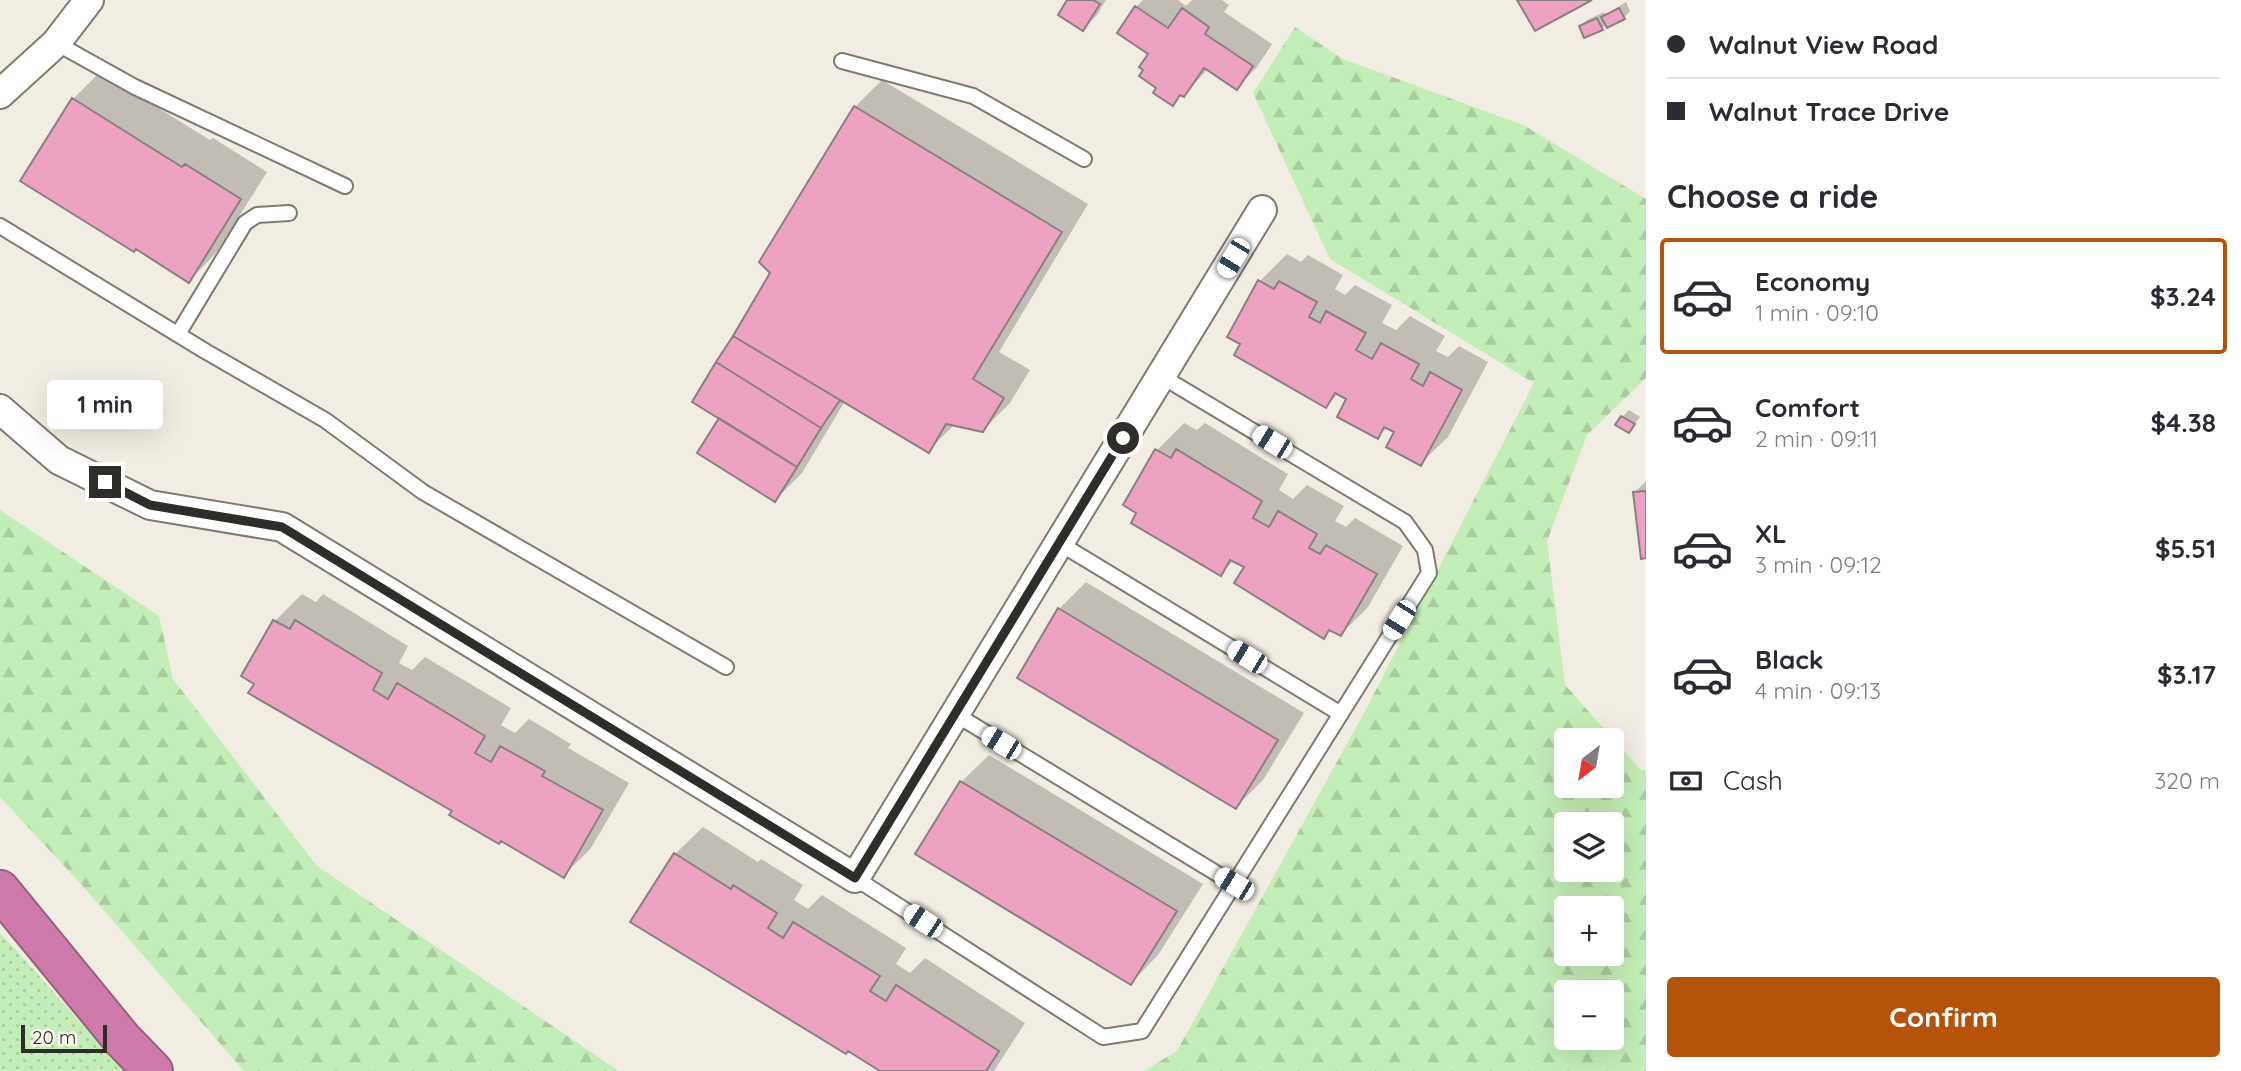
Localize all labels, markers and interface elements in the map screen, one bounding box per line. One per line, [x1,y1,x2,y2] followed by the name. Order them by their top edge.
[1709,28,1938,61] text: Walnut View Road
[1709,95,1949,128] text: Walnut Trace Drive
[1667,176,1879,216] text: Choose a ride
[1214,235,1253,281] car
[1671,265,1734,328] icon: car
[1755,265,1870,298] text: Economy
[2150,280,2216,313] text: $3.24
[1755,298,1879,327] text: 1 min · 09:10
[47,380,163,430] callout: 1 min
[77,390,133,419] text: 1 min
[1671,391,1734,454] icon: car
[1755,391,1860,424] text: Comfort
[2151,406,2216,439] text: $4.38
[1107,422,1139,454] route start
[1249,422,1296,462] car
[1755,424,1878,453] text: 2 min · 09:11
[89,466,121,498] route end
[1671,517,1734,580] icon: car
[1755,517,1787,550] text: XL
[2155,532,2216,565] text: $5.51
[1755,550,1882,579] text: 3 min · 09:12
[1379,597,1420,643] car
[1224,637,1271,677] car
[1671,643,1734,706] icon: car
[1755,643,1824,676] text: Black
[2157,658,2216,691] text: $3.17
[1755,676,1881,705] text: 4 min · 09:13
[978,723,1025,763] car
[1554,728,1624,798] north arrow
[1554,728,1624,1050] map controls
[1667,762,1705,800] icon: cash
[1723,764,1783,797] text: Cash
[2154,766,2220,795] text: 320 m
[1554,812,1624,882] button: layers
[1211,864,1258,904] car
[1554,896,1624,966] button: +
[900,901,947,941] car
[1667,977,2220,1057] button: Confirm
[1554,980,1624,1050] button: −
[21,1022,107,1054] scale bar
[32,1025,76,1049] text: 20 m

